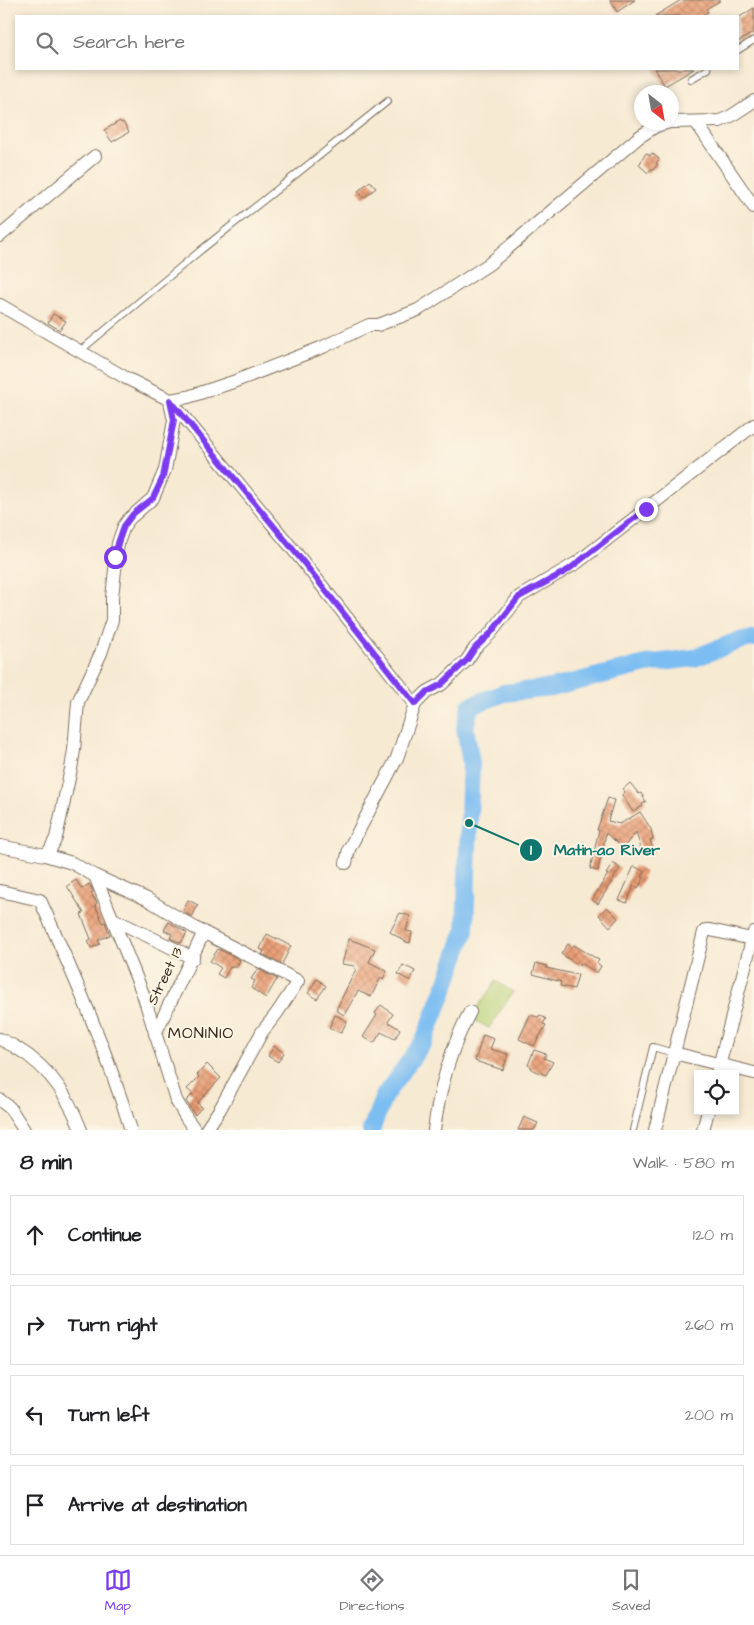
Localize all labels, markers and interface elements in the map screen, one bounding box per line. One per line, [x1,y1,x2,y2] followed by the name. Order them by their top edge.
[15,15,739,70] search box
[33,29,61,57] icon: search
[73,29,185,56] text: Search here
[634,85,679,130] north arrow
[635,498,658,521] route end
[104,546,127,569] route start
[519,834,670,865] callout: Matin-ao River
[554,839,660,861] text: Matin-ao River
[530,840,532,861] text: 1
[142,943,188,1008] street label: Street 13
[168,1022,234,1044] district label: MONINIO
[694,1070,739,1115] map controls
[694,1070,739,1115] button: locate
[20,1148,72,1177] text: 8 min
[633,1152,734,1174] text: Walk · 580 m
[21,1221,49,1249] icon: ahead
[68,1222,142,1249] text: Continue
[693,1224,733,1246] text: 120 m
[21,1311,49,1339] icon: right
[68,1312,157,1339] text: Turn right
[685,1314,733,1336] text: 260 m
[21,1401,49,1429] icon: left
[68,1402,149,1429] text: Turn left
[685,1404,733,1426] text: 200 m
[21,1491,49,1519] icon: arrive
[68,1492,247,1519] text: Arrive at destination
[104,1566,132,1616] tab: Map
[339,1566,404,1616] tab: Directions
[612,1566,650,1616] tab: Saved

